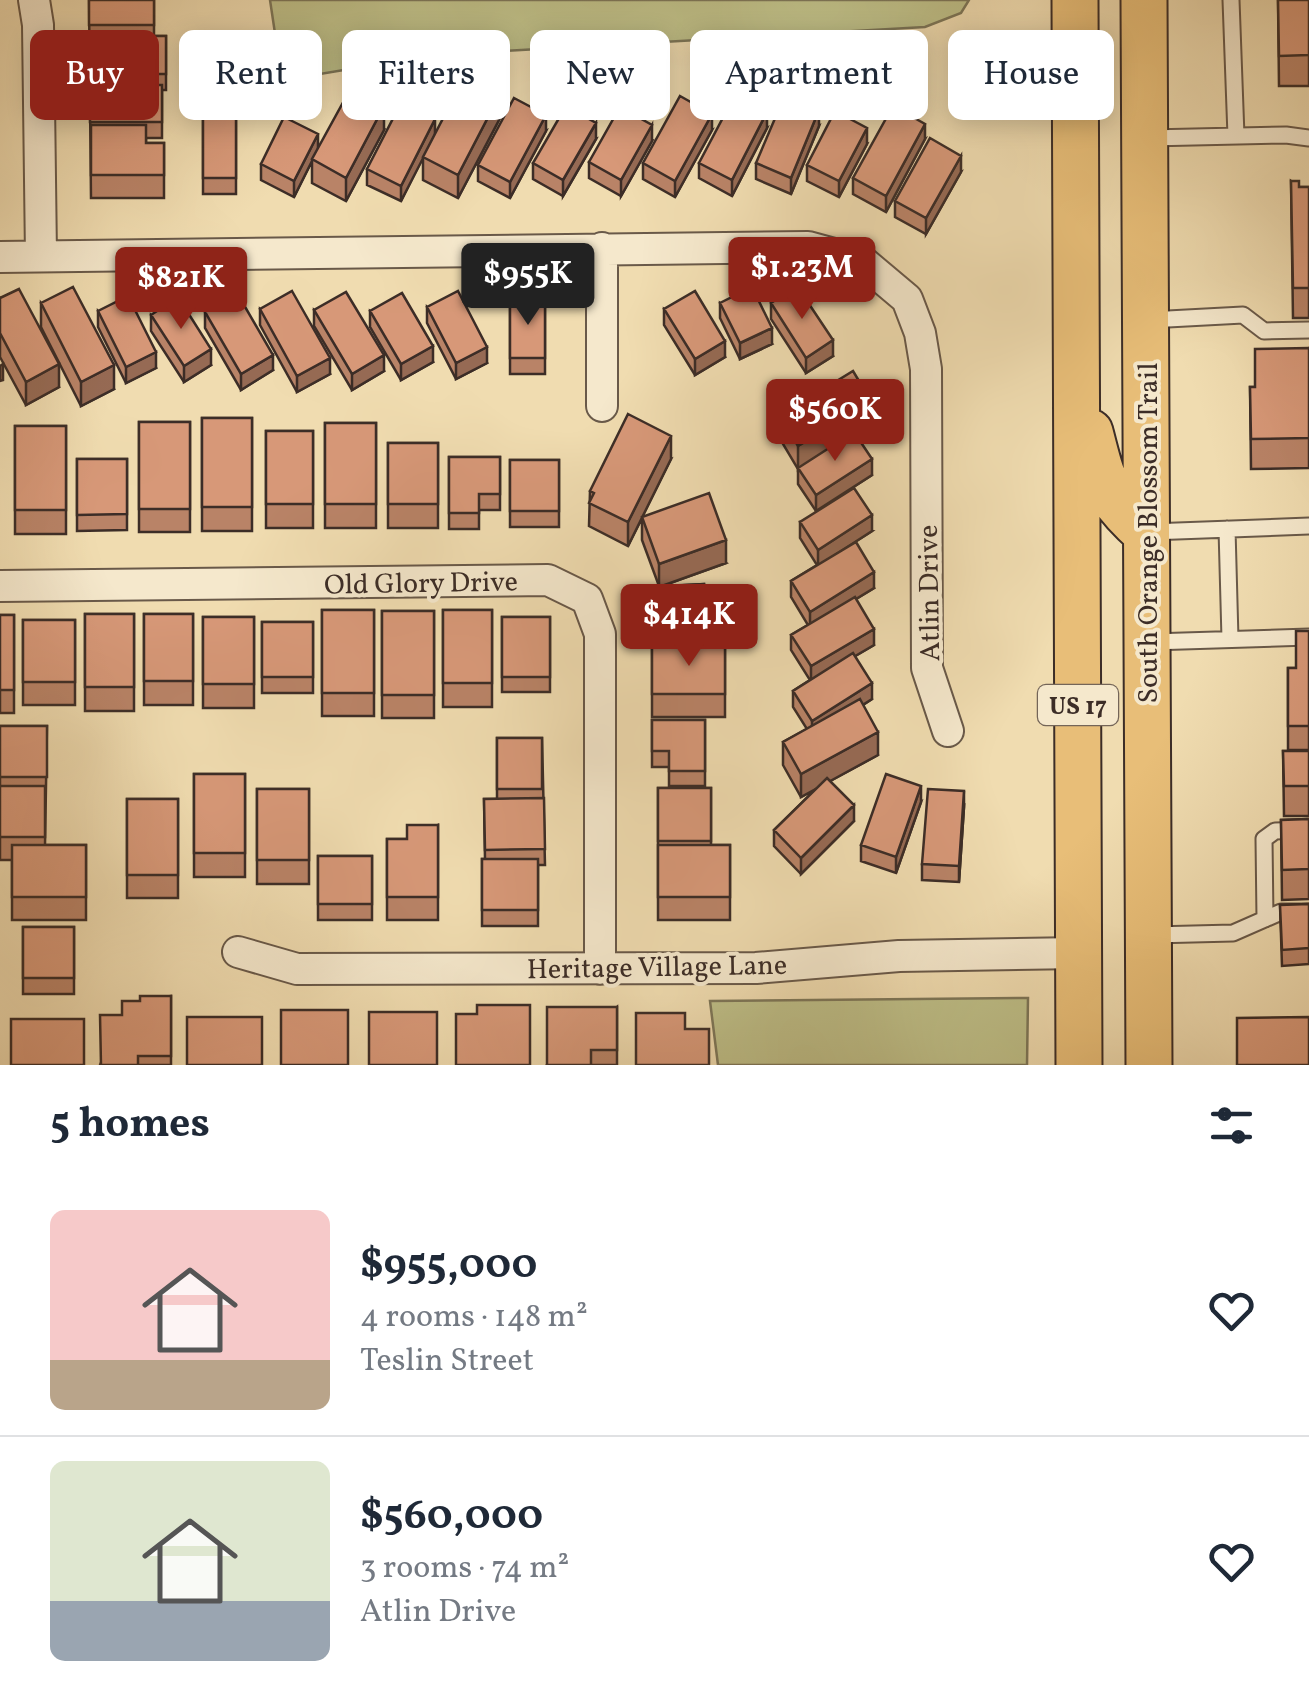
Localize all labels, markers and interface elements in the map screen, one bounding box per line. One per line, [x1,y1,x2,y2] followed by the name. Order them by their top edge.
[30,30,159,120] chip: Buy
[179,30,322,120] chip: Rent
[342,30,510,120] chip: Filters
[530,30,670,120] chip: New
[690,30,928,120] chip: Apartment
[948,30,1114,120] chip: House
[721,237,883,322] pin: $1.23M
[458,243,598,328] pin: $955K
[111,247,251,332] pin: $821K
[750,247,854,291] text: $1.23M
[483,253,573,297] text: $955K
[137,257,225,301] text: $821K
[1130,362,1169,704] street label: South Orange Blossom Trail
[765,379,905,464] pin: $560K
[788,389,882,433] text: $560K
[910,524,951,662] street label: Atlin Drive
[324,563,518,606] street label: Old Glory Drive
[619,584,759,669] pin: $414K
[643,594,735,638] text: $414K
[1038,685,1118,725] road number: US 17
[527,947,788,990] street label: Heritage Village Lane
[50,1096,210,1155] text: 5 homes
[1204,1098,1259,1153] icon: filters
[360,1237,537,1296] text: $955,000
[130,1250,250,1370] icon: home
[1204,1283,1259,1338] icon: heart
[360,1296,588,1340] text: 4 rooms · 148 m²
[360,1340,534,1384] text: Teslin Street
[360,1488,543,1547] text: $560,000
[130,1501,250,1621] icon: home
[1204,1534,1259,1589] icon: heart
[360,1547,569,1591] text: 3 rooms · 74 m²
[360,1591,516,1635] text: Atlin Drive

